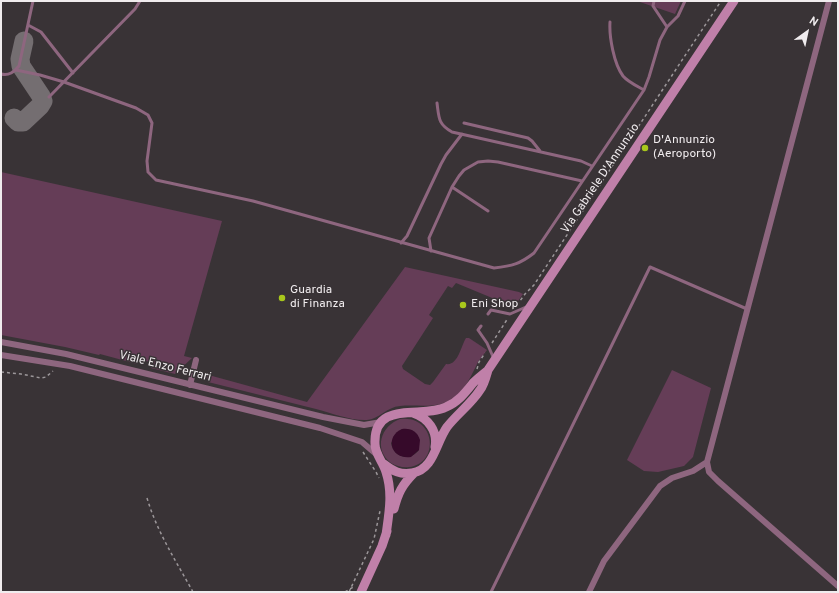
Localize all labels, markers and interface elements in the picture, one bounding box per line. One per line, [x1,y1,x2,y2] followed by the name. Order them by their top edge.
[787,12,827,52] north arrow
[806,14,821,30] text: N
[559,121,643,237] street label: Via Gabriele D'Annunzio
[653,134,716,162] place label: D'Annunzio (Aeroporto)
[640,143,650,153] marker: D'Annunzio (Aeroporto)
[290,284,345,312] place label: Guardia di Finanza
[277,293,287,303] marker: Guardia di Finanza
[471,298,518,312] place label: Eni Shop
[458,300,468,310] marker: Eni Shop
[117,349,213,385] street label: Viale Enzo Ferrari

